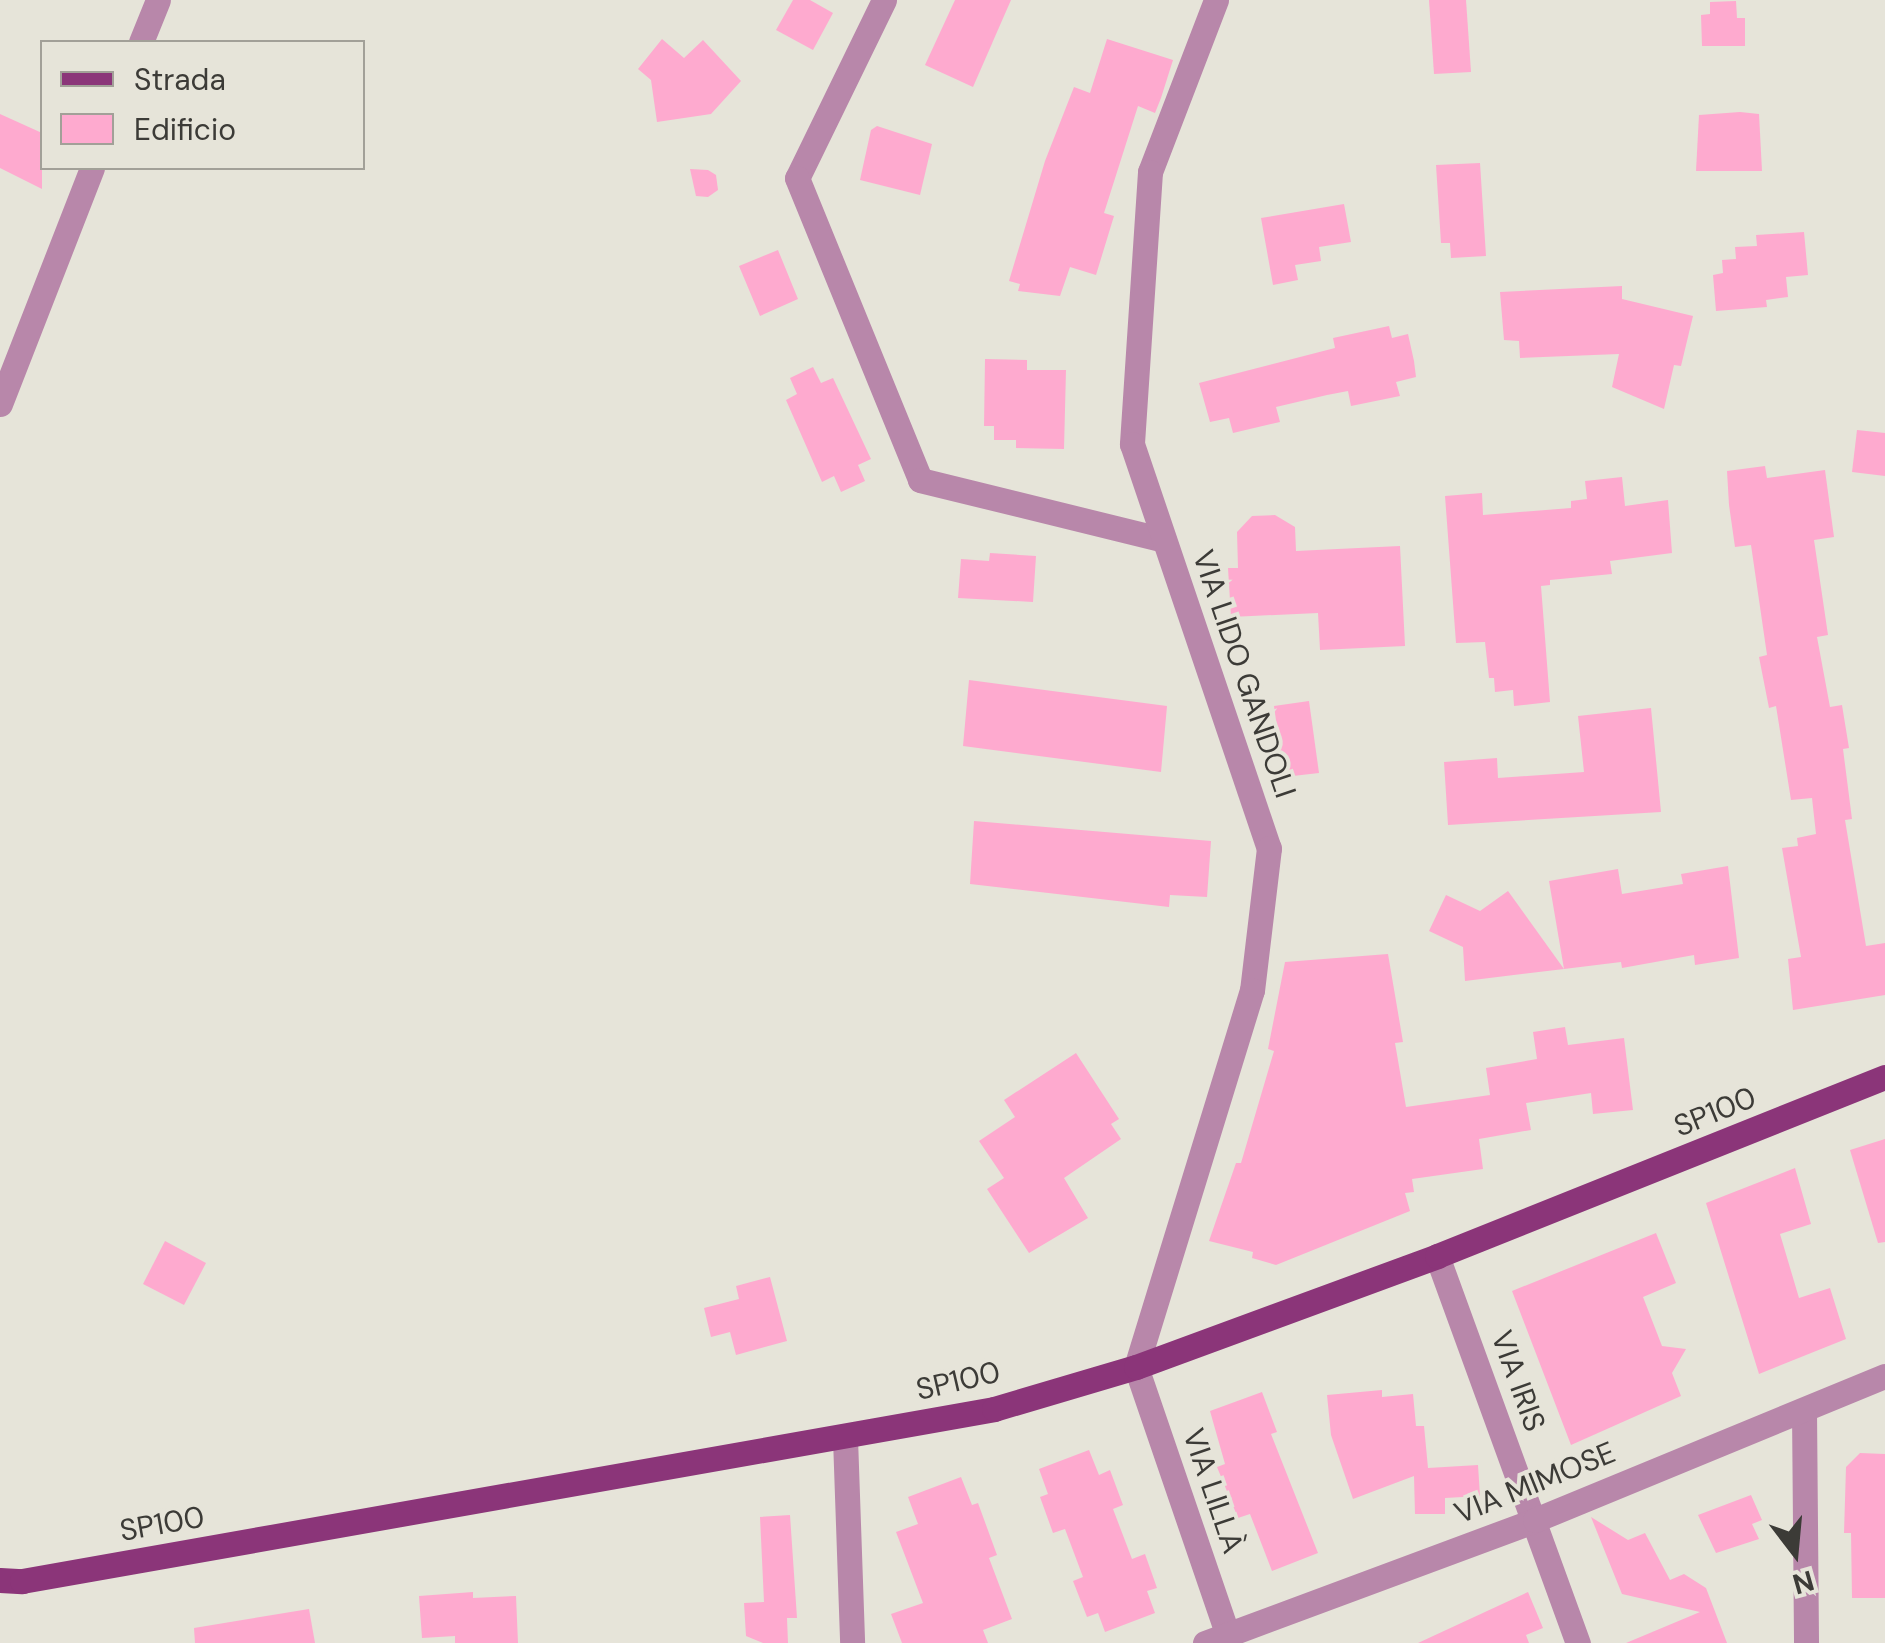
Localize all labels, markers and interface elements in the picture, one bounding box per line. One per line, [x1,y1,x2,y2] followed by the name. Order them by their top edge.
[40,40,365,170] legend
[134,60,226,99] text: Strada
[134,110,236,149] text: Edificio
[1185,545,1303,803] street label: VIA LIDO GANDOLI
[1669,1079,1761,1145] street label: SP100
[1483,1326,1553,1436] street label: VIA IRIS
[912,1354,1004,1408] street label: SP100
[1175,1424,1251,1558] street label: VIA LILLÀ
[1449,1434,1621,1532] street label: VIA MIMOSE
[117,1499,207,1549] street label: SP100
[1745,1503,1845,1603] north arrow
[1788,1562,1818,1603] text: N

